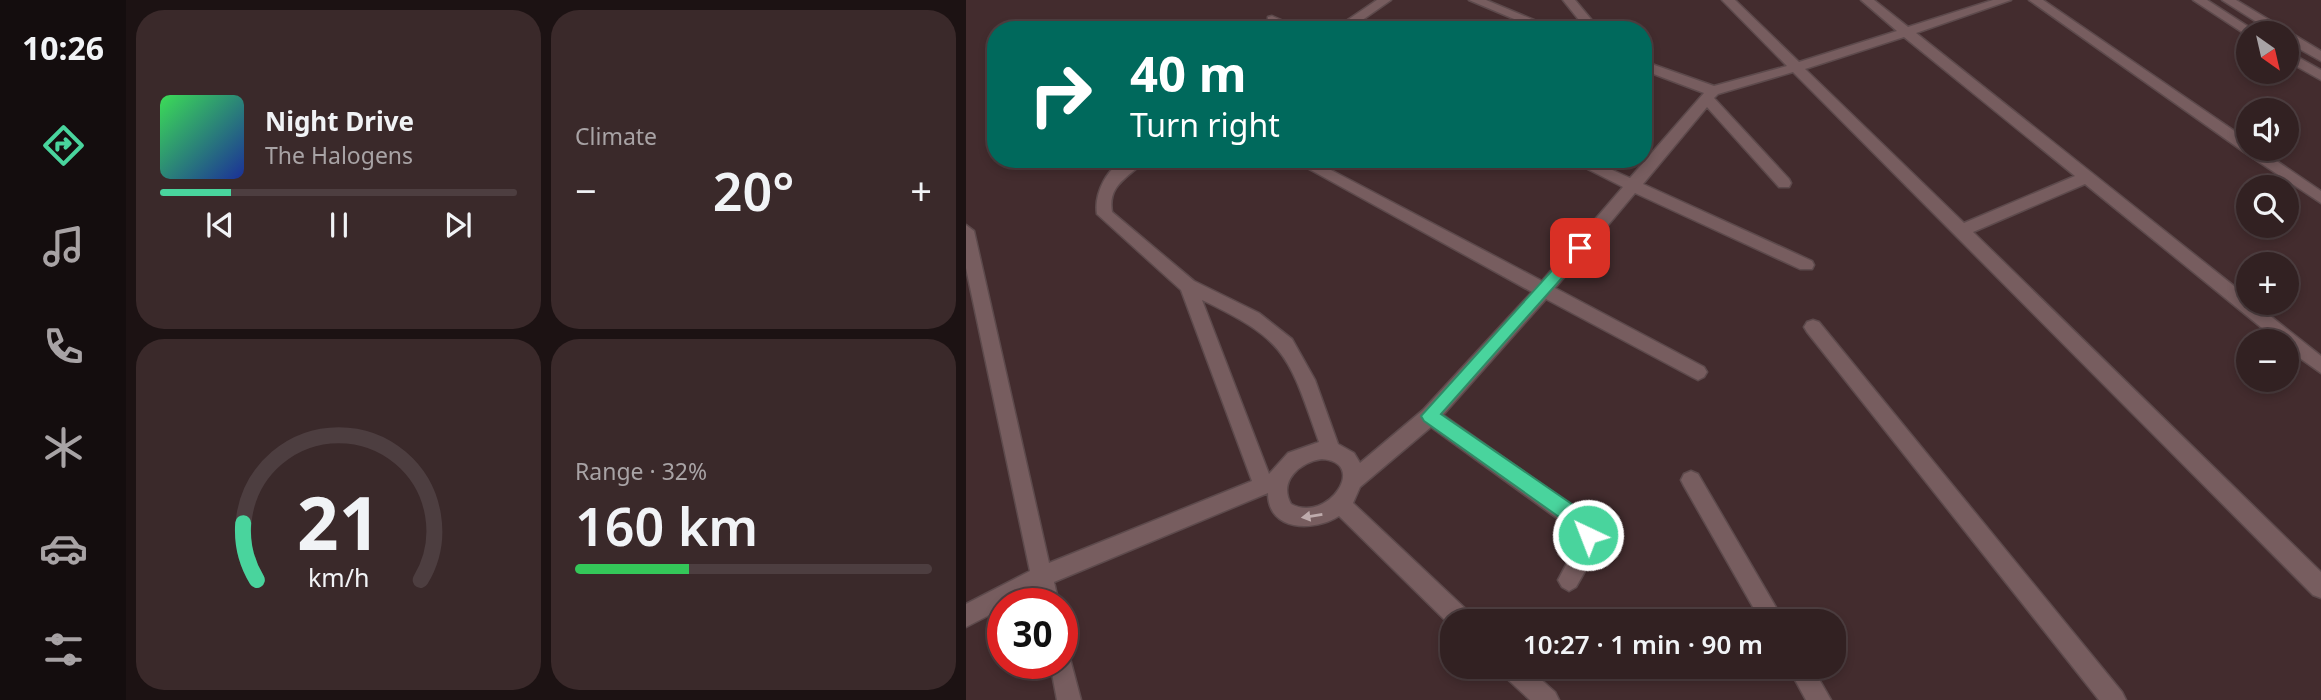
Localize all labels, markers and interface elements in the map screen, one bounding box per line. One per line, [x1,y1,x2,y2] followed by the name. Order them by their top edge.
[2236,21,2300,84] north arrow
[2236,21,2299,392] map controls
[22,26,104,69] text: 10:26
[1130,40,1247,106] text: 40 m
[1015,49,1106,140] icon: right
[2236,98,2299,161] button: sound
[265,103,414,139] text: Night Drive
[1130,103,1280,146] text: Turn right
[575,120,657,152] text: Climate
[39,121,88,170] icon: directions
[265,139,413,171] text: The Halogens
[713,155,794,226] text: 20°
[575,164,597,216] text: −
[910,164,932,216] text: +
[2236,175,2299,238] button: search
[201,206,239,244] icon: previous
[320,206,358,244] icon: pause
[439,206,477,244] icon: next
[1550,218,1610,278] pin
[39,222,88,271] icon: music
[1561,229,1599,267] icon: arrive
[2236,252,2299,315] button: +
[39,322,88,371] icon: phone
[2236,329,2299,392] button: −
[39,423,88,472] icon: climate
[575,455,707,487] text: Range · 32%
[297,473,380,572] text: 21
[575,490,758,561] text: 160 km
[1551,498,1625,572] position arrow
[1301,511,1323,522] one-way arrow
[39,524,88,573] icon: car
[308,560,369,594] text: km/h
[987,588,1078,679] speed limit sign: 30
[39,625,88,674] icon: filters
[1523,626,1763,662] text: 10:27 · 1 min · 90 m

